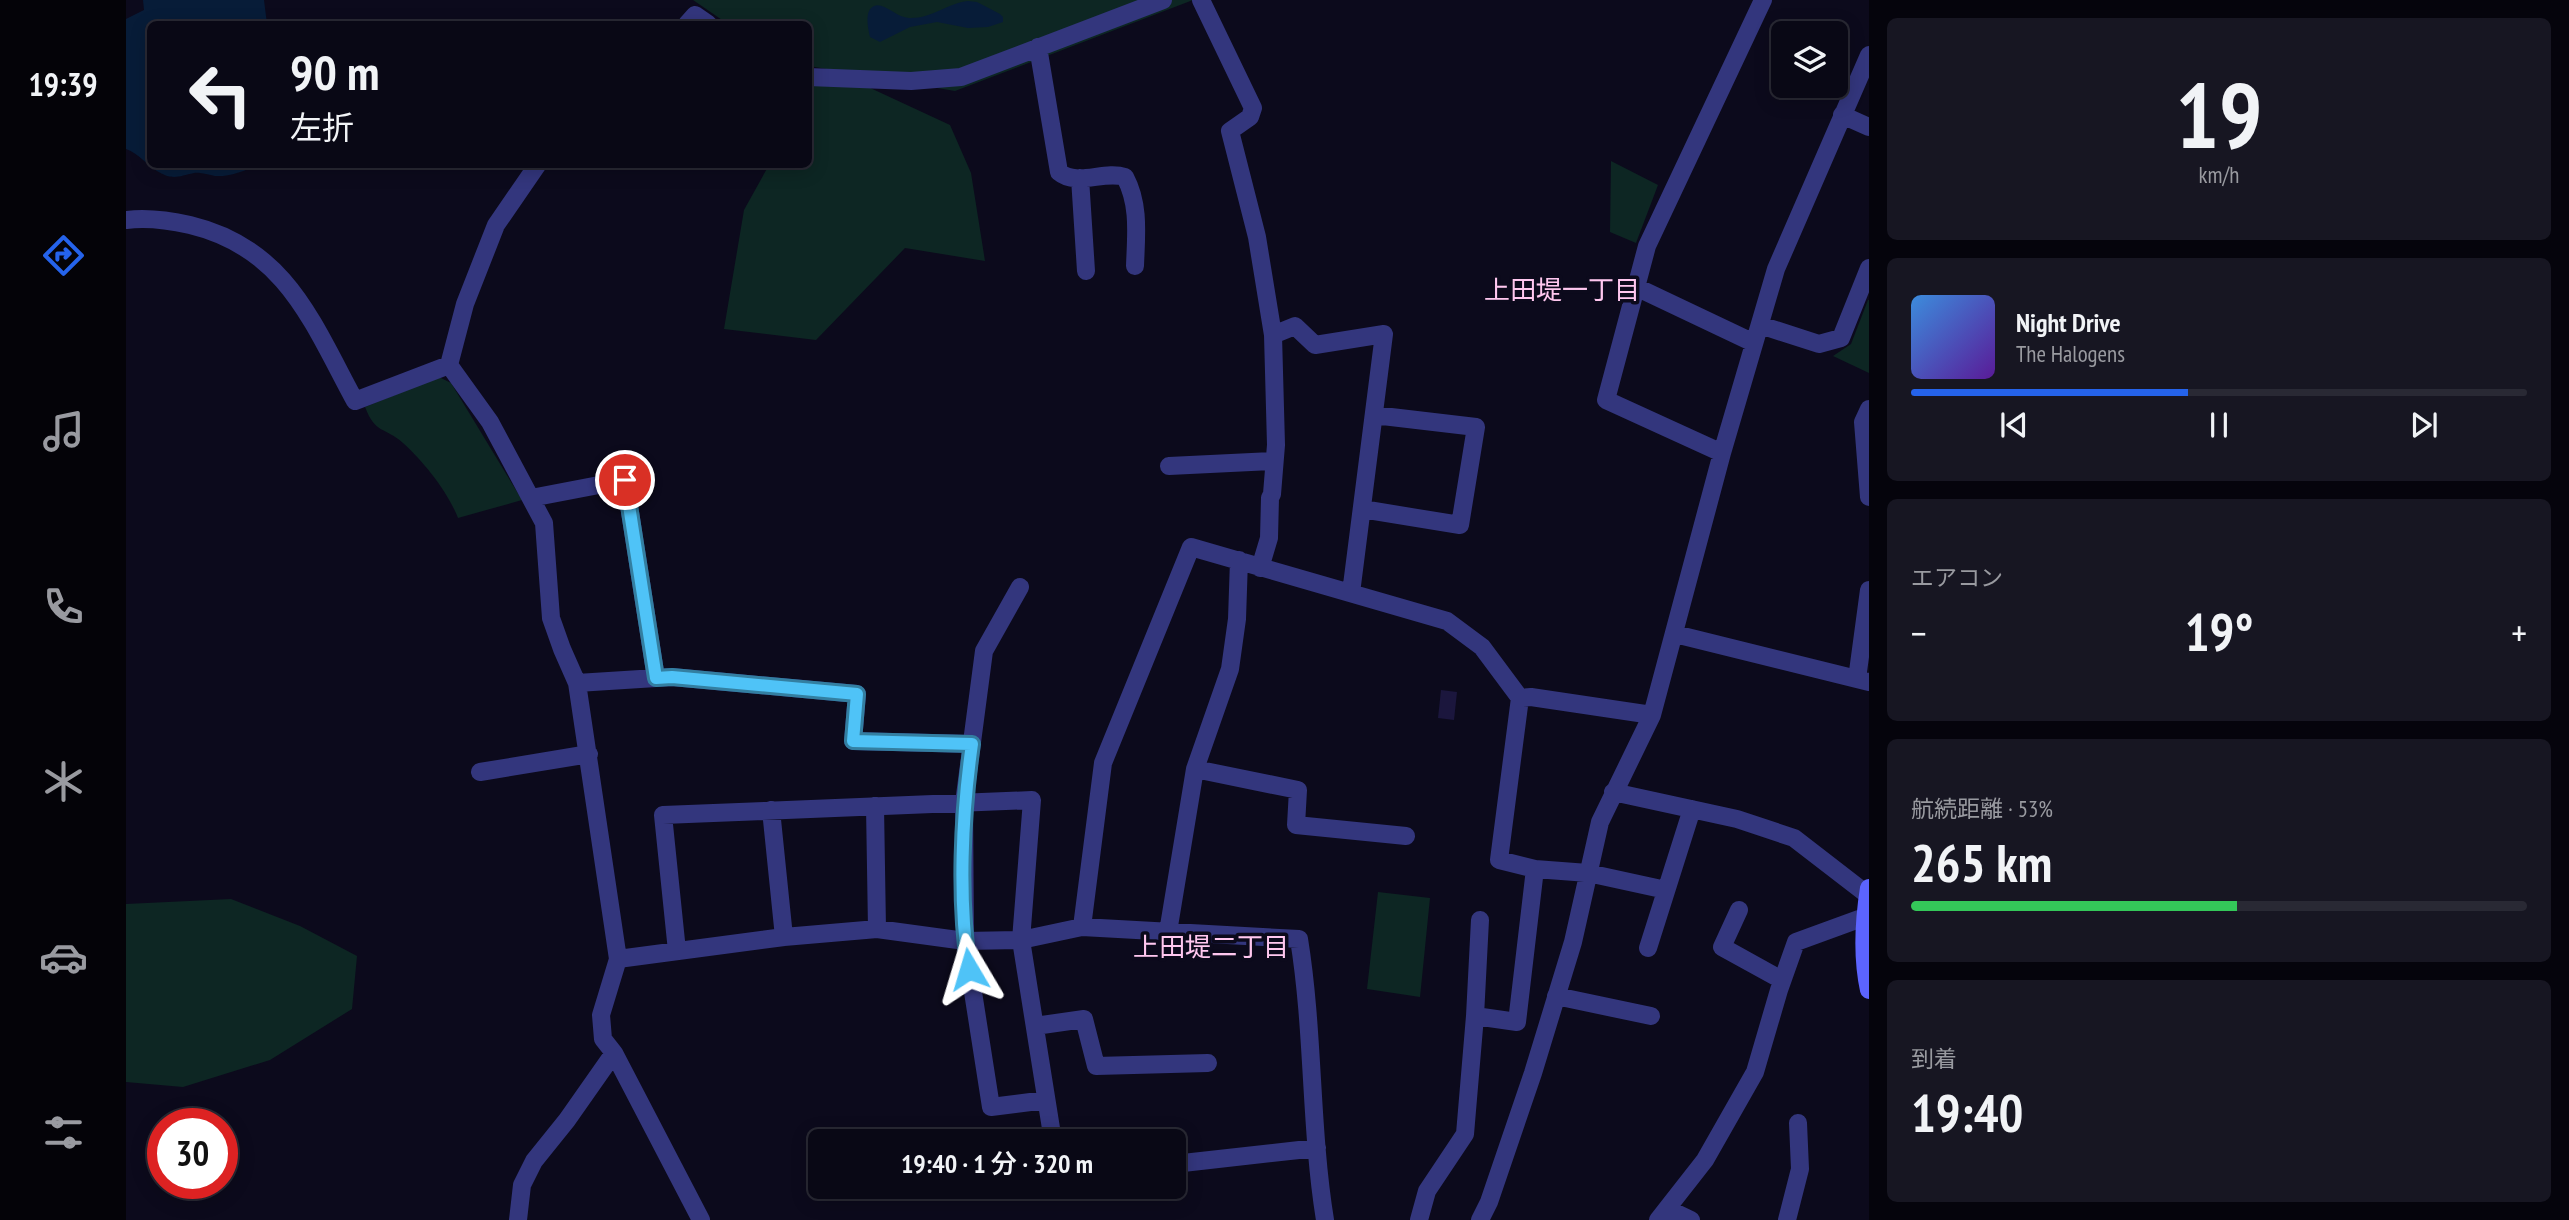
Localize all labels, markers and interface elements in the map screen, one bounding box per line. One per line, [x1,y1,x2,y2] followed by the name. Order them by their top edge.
[1771,21,1848,98] map controls
[1771,21,1848,98] button: layers
[290,40,379,104] text: 90 m
[175,49,266,140] icon: left
[2176,55,2263,173] text: 19
[28,63,98,105] text: 19:39
[290,106,354,148] text: 左折
[2199,160,2239,189] text: km/h
[39,231,88,280] icon: directions
[1484,273,1640,306] district label: 上田堤一丁目
[2016,306,2121,339] text: Night Drive
[2016,339,2125,368] text: The Halogens
[1995,406,2033,444] icon: previous
[2200,406,2238,444] icon: pause
[2405,406,2443,444] icon: next
[39,407,88,456] icon: music
[595,450,655,510] pin
[606,461,644,499] icon: arrive
[1911,563,2003,592] text: エアコン
[39,582,88,631] icon: phone
[2185,598,2253,665] text: 19°
[1911,608,1927,657] text: −
[2511,608,2527,657] text: +
[39,757,88,806] icon: climate
[1911,794,2053,823] text: 航続距離 · 53%
[1911,829,2052,896] text: 265 km
[1133,930,1289,963] district label: 上田堤二丁目
[932,932,1006,1006] position arrow
[39,933,88,982] icon: car
[1911,1044,1957,1073] text: 到着
[1911,1079,2023,1146] text: 19:40
[39,1108,88,1157] icon: filters
[147,1108,238,1199] speed limit sign: 30
[901,1147,1093,1180] text: 19:40 · 1 分 · 320 m

